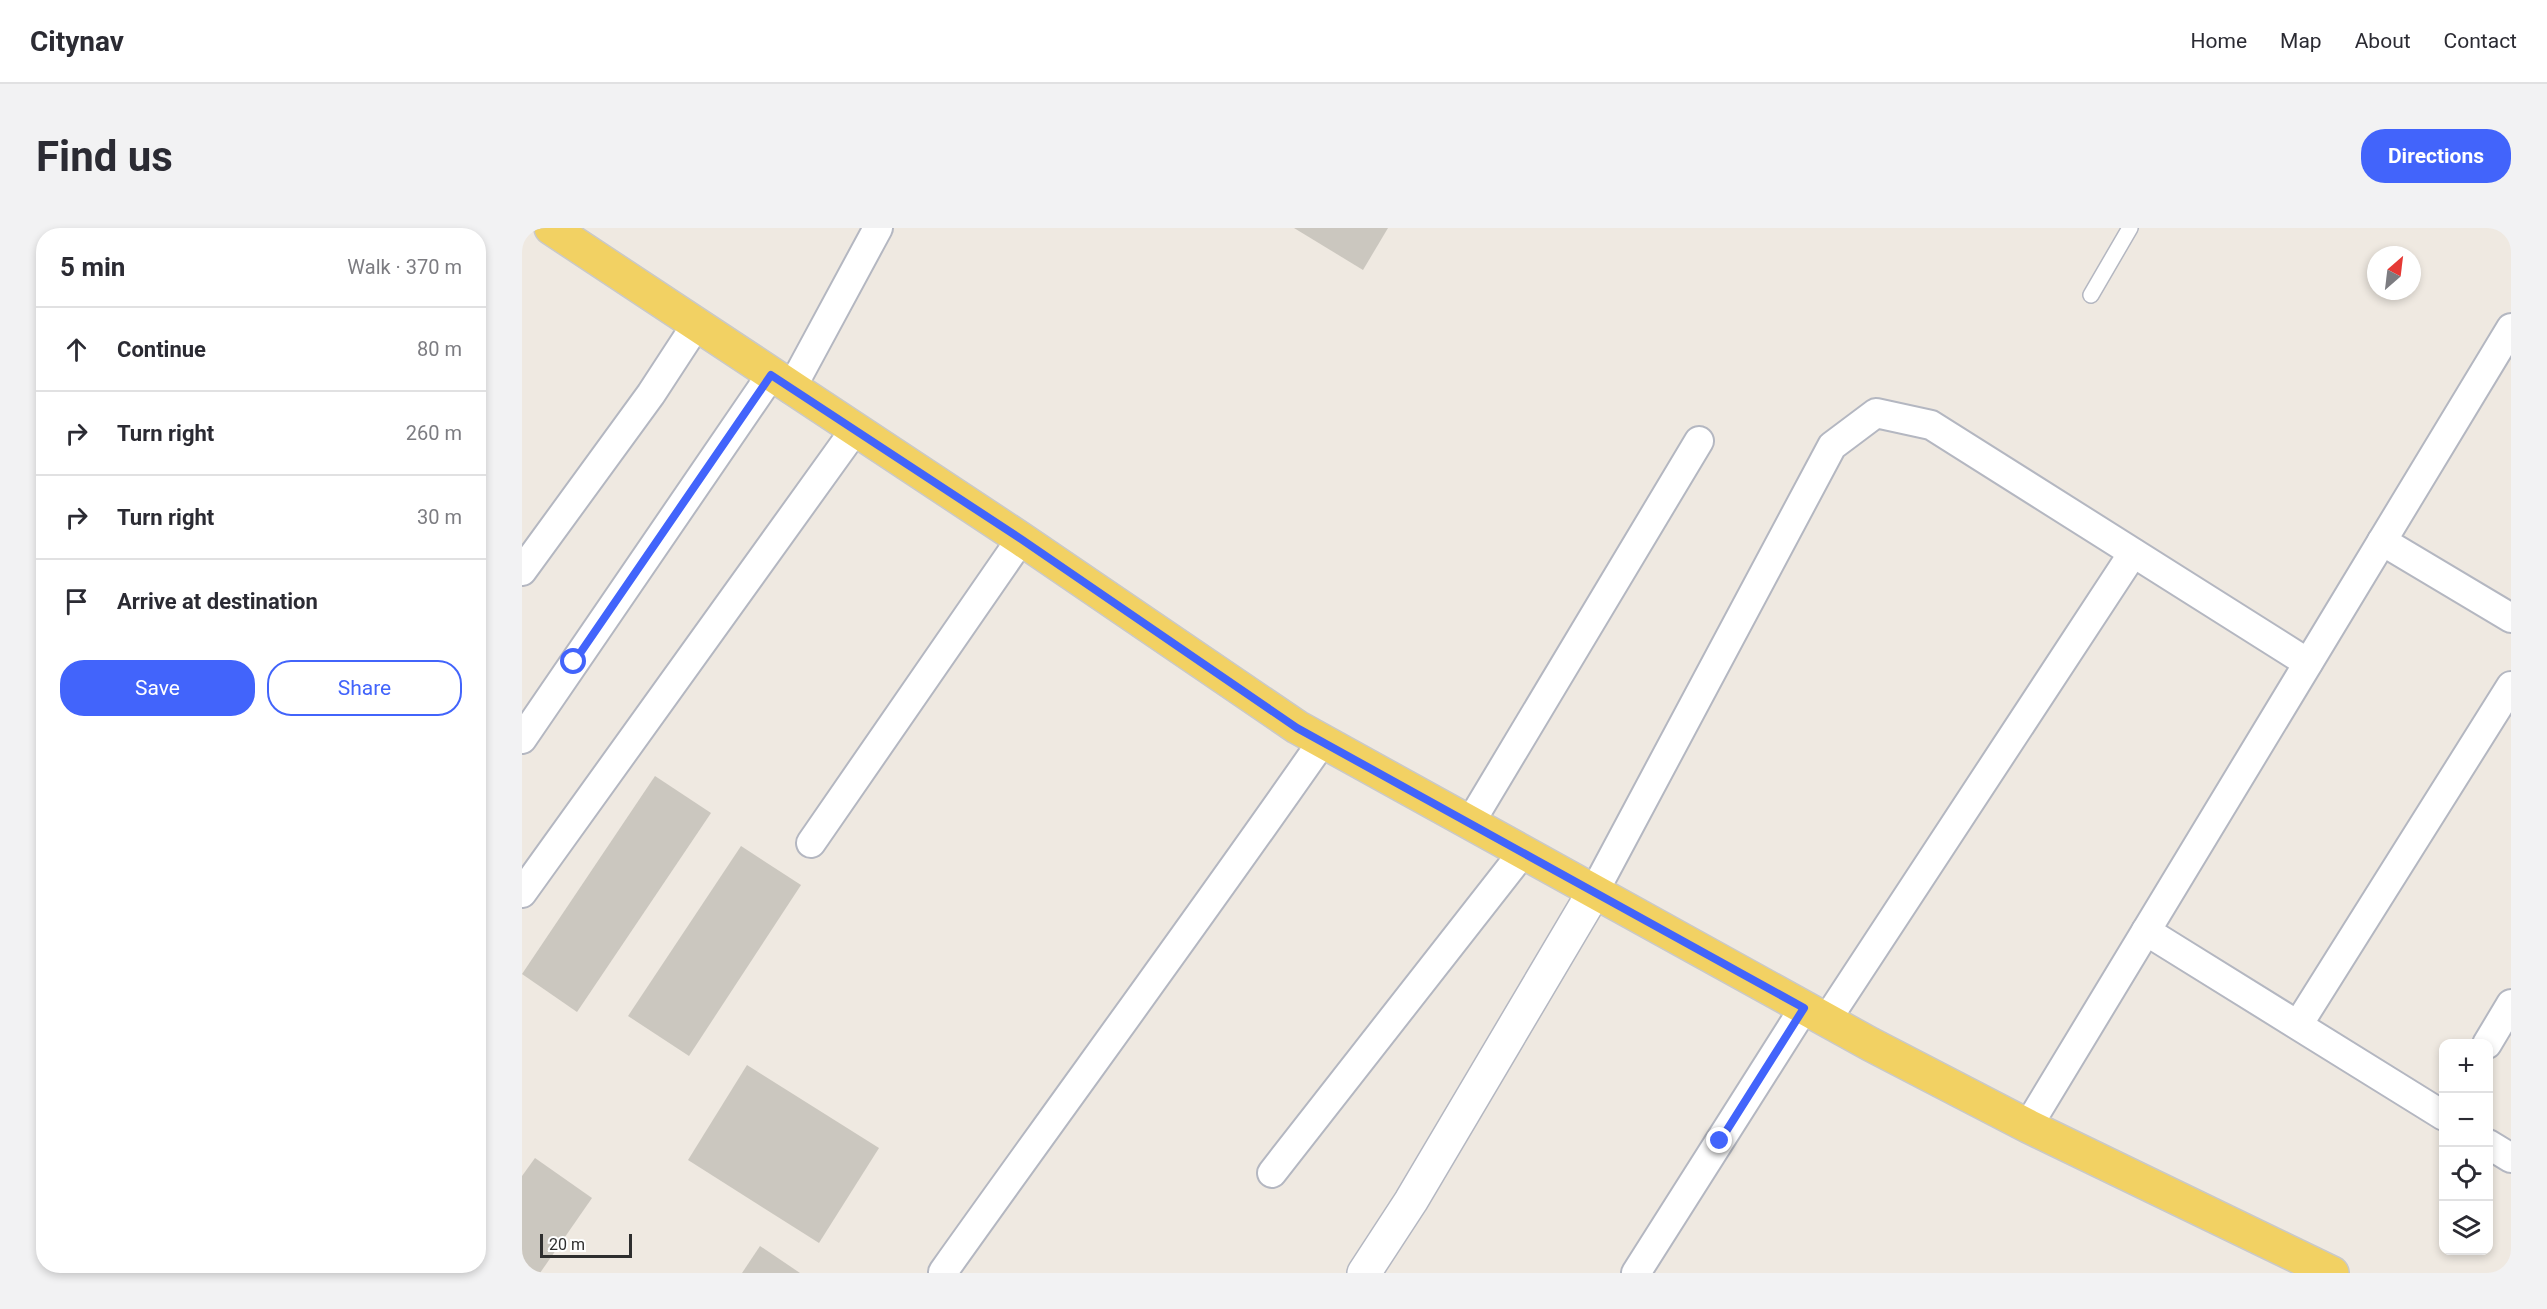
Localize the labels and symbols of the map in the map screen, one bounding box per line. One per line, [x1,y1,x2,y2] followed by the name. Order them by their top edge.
[2367,246,2421,300] north arrow
[560,648,586,674] route start
[1706,1127,1732,1153] route end
[540,1231,632,1258] scale bar

